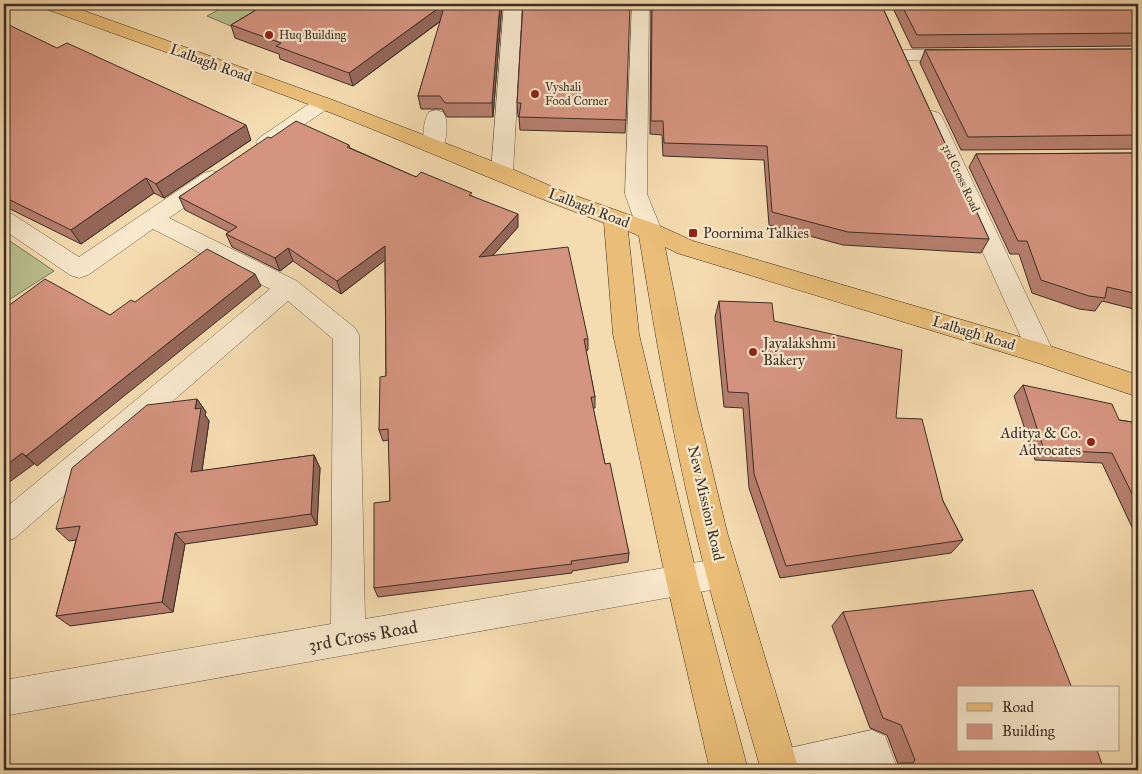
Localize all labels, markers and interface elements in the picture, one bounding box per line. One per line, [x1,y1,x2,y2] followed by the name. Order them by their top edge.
[279,28,347,43] place label: Huq Building
[263,29,275,41] marker: Huq Building
[168,40,255,86] street label: Lalbagh Road
[544,80,609,108] place label: Vyshali Food Corner
[529,88,541,100] marker: Vyshali Food Corner
[939,142,983,214] street label: 3rd Cross Road
[546,184,633,232] street label: Lalbagh Road
[703,224,809,242] place label: Poornima Talkies
[687,227,699,239] marker: Poornima Talkies
[930,312,1018,354] street label: Lalbagh Road
[761,334,836,369] place label: Jayalakshmi Bakery
[747,346,759,358] marker: Jayalakshmi Bakery
[1000,424,1081,459] place label: Aditya & Co. Advocates
[1085,436,1097,448] marker: Aditya & Co. Advocates
[684,444,728,563] street label: New Mission Road
[307,616,419,656] street label: 3rd Cross Road
[957,686,1120,752] legend
[1002,698,1034,716] text: Road
[1002,722,1056,740] text: Building

